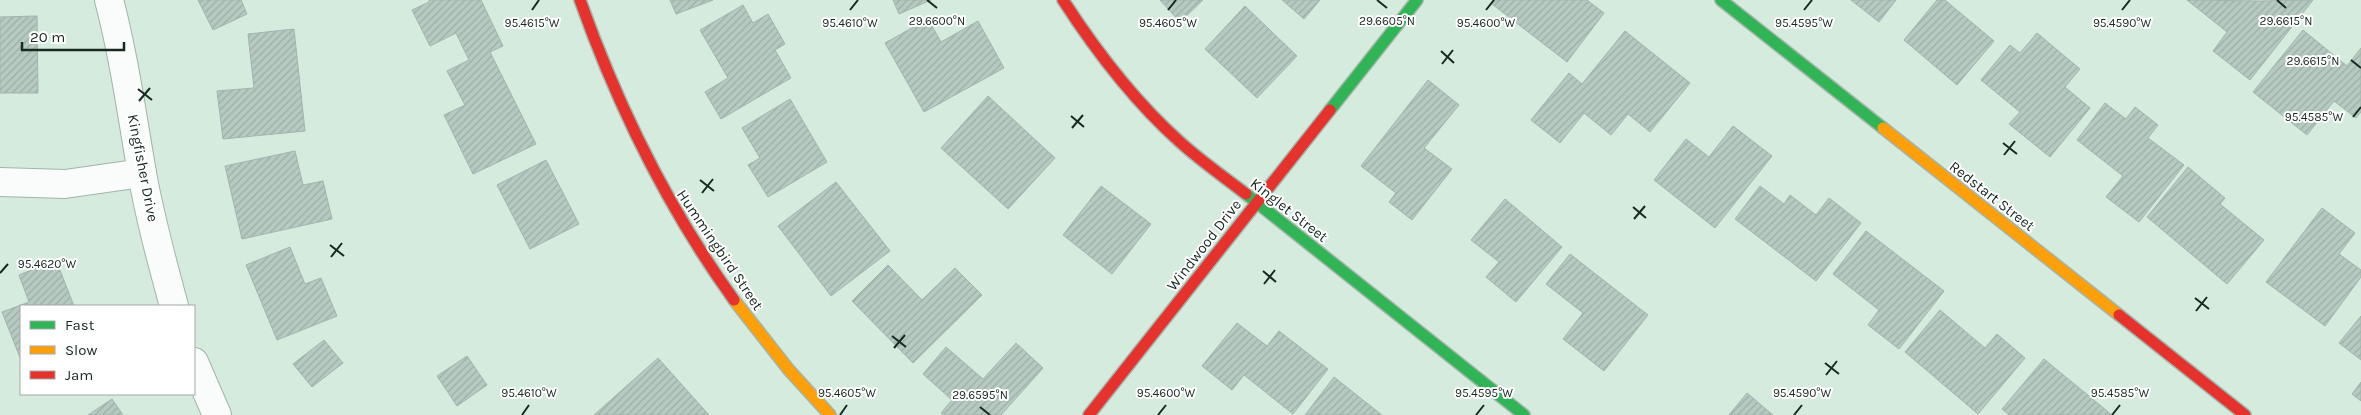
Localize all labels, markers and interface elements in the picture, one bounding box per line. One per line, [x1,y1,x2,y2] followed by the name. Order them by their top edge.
[909,14,965,28] text: 29.6600°N
[1359,14,1415,28] text: 29.6605°N
[2260,14,2312,28] text: 29.6615°N
[504,16,560,30] text: 95.4615°W
[822,16,878,30] text: 95.4610°W
[1139,16,1197,30] text: 95.4605°W
[1457,16,1516,30] text: 95.4600°W
[1775,16,1833,30] text: 95.4595°W
[2093,16,2151,30] text: 95.4590°W
[22,20,125,52] scale bar
[30,28,65,46] text: 20 m
[2287,54,2339,68] text: 29.6615°N
[2285,110,2343,124] text: 95.4585°W
[124,113,162,223] street label: Kingfisher Drive
[1946,157,2039,235] street label: Redstart Street
[1247,174,1332,246] street label: Kinglet Street
[673,186,767,314] street label: Hummingbird Street
[1163,196,1245,294] street label: Windwood Drive
[18,257,76,271] text: 95.4620°W
[20,305,195,395] legend
[65,316,95,334] text: Fast
[65,341,97,359] text: Slow
[65,366,93,384] text: Jam
[501,386,557,400] text: 95.4610°W
[818,386,876,400] text: 95.4605°W
[1137,386,1196,400] text: 95.4600°W
[1455,386,1513,400] text: 95.4595°W
[1773,386,1831,400] text: 95.4590°W
[2091,386,2149,400] text: 95.4585°W
[952,388,1008,402] text: 29.6595°N

